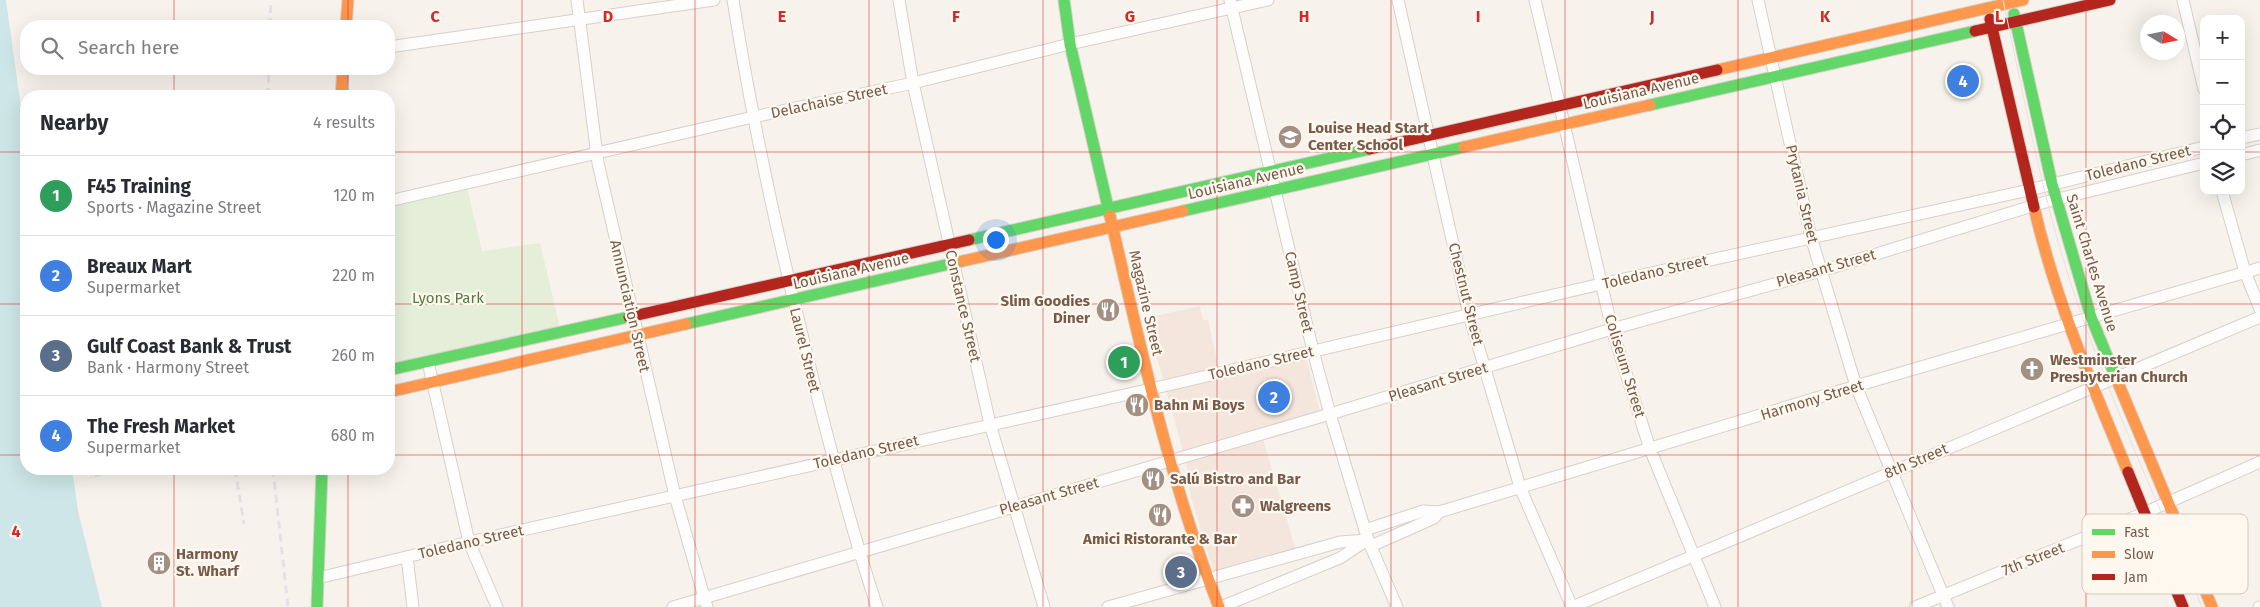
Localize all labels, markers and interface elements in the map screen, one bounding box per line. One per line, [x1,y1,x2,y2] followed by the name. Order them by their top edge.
[430,7,440,26] text: C
[603,7,613,26] text: D
[778,7,786,26] text: E
[952,7,960,26] text: F
[1125,7,1135,26] text: G
[1299,7,1309,26] text: H
[1476,7,1480,26] text: I
[1648,7,1655,26] text: J
[1820,7,1831,26] text: K
[1995,7,2003,26] text: L
[2140,15,2185,60] north arrow
[2200,15,2245,195] map controls
[2200,15,2245,60] button: +
[20,20,395,75] search box
[38,34,66,62] icon: search
[78,36,179,59] text: Search here
[2200,60,2245,105] button: −
[1947,62,1979,100] pin: 4
[1581,69,1701,113] street label: Louisiana Avenue
[769,80,889,122] street label: Delachaise Street
[2200,105,2245,150] button: locate
[40,110,108,136] text: Nearby
[313,113,375,132] text: 4 results
[1308,119,1429,154] place label: Louise Head Start Center School
[1277,124,1303,150] school or university icon: Louise Head Start Center School
[2084,141,2193,185] street label: Toledano Street
[1782,143,1822,246] street label: Prytania Street
[2200,150,2245,195] button: layers
[1186,159,1306,203] street label: Louisiana Avenue
[87,175,191,198] text: F45 Training
[52,186,60,205] text: 1
[333,186,375,205] text: 120 m
[2062,192,2122,334] street label: Saint Charles Avenue
[87,198,261,217] text: Sports · Magazine Street
[983,227,1009,253] your location
[606,238,654,374] street label: Annunciation Street
[1445,241,1488,348] street label: Chestnut Street
[1774,245,1878,291] street label: Pleasant Street
[941,248,985,364] street label: Constance Street
[1125,248,1167,358] street label: Magazine Street
[791,249,911,293] street label: Louisiana Avenue
[1281,250,1317,335] street label: Camp Street
[1601,251,1710,293] street label: Toledano Street
[87,255,192,278] text: Breaux Mart
[52,266,60,285] text: 2
[332,266,375,285] text: 220 m
[87,278,181,297] text: Supermarket
[412,289,484,307] park label: Lyons Park
[1001,292,1091,327] place label: Slim Goodies Diner
[1095,297,1121,323] restaurant icon: Slim Goodies Diner
[786,306,824,395] street label: Laurel Street
[1601,312,1649,420] street label: Coliseum Street
[87,335,291,358] text: Gulf Coast Bank & Trust
[1207,342,1316,384] street label: Toledano Street
[1108,343,1140,381] pin: 1
[52,346,60,365] text: 3
[332,346,375,365] text: 260 m
[2050,351,2188,386] place label: Westminster Presbyterian Church
[2019,356,2045,382] church icon: Westminster Presbyterian Church
[87,358,249,377] text: Bank · Harmony Street
[1386,358,1490,406] street label: Pleasant Street
[1758,376,1866,424] street label: Harmony Street
[1258,378,1290,416] pin: 2
[1124,392,1150,418] restaurant icon: Bahn Mi Boys
[1154,396,1245,414] place label: Bahn Mi Boys
[87,415,235,438] text: The Fresh Market
[51,426,61,445] text: 4
[331,426,375,445] text: 680 m
[812,431,921,473] street label: Toledano Street
[87,438,181,457] text: Supermarket
[1882,439,1951,482] street label: 8th Street
[1140,466,1166,492] restaurant icon: Salú Bistro and Bar
[1170,470,1302,488] place label: Salú Bistro and Bar
[997,473,1101,519] street label: Pleasant Street
[1230,493,1256,519] pharmacy icon: Walgreens
[1260,497,1331,515] place label: Walgreens
[1147,502,1173,528] restaurant icon: Amici Ristorante & Bar
[2082,514,2248,594] legend
[417,521,526,563] street label: Toledano Street
[11,522,21,541] text: 4
[2124,524,2150,541] text: Fast
[1082,530,1238,548] place label: Amici Ristorante & Bar
[1999,538,2067,580] street label: 7th Street
[176,545,240,580] place label: Harmony St. Wharf
[2124,546,2154,563] text: Slow
[146,550,172,576] building icon: Harmony St. Wharf
[1165,553,1197,591] pin: 3
[2124,569,2148,586] text: Jam

